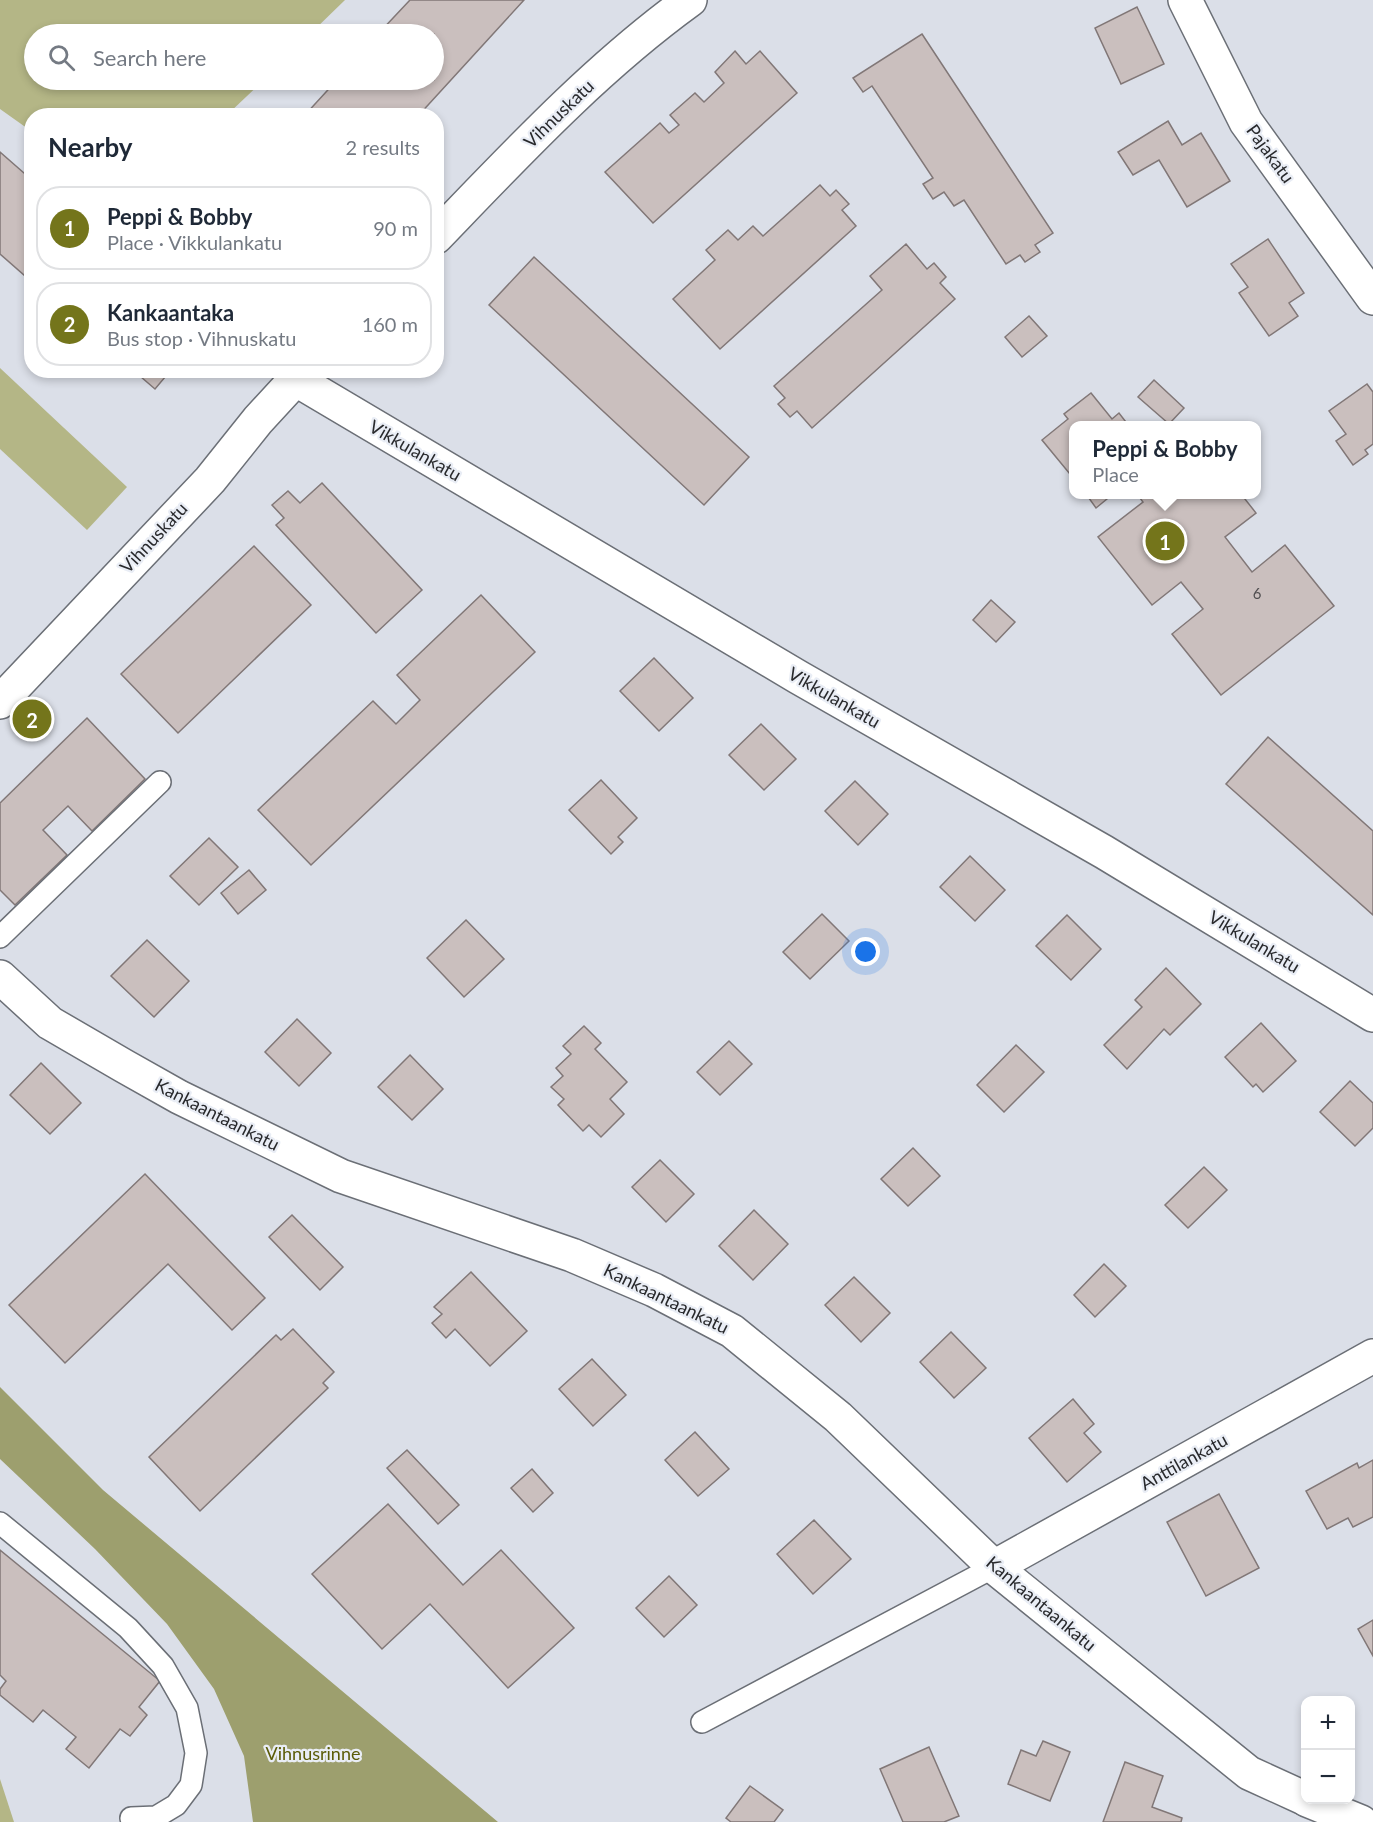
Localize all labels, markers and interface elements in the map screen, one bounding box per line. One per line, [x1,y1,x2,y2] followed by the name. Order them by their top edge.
[24,24,444,90] search box
[45,41,78,74] icon: search
[93,44,206,71] text: Search here
[519,74,598,152] street label: Vihnuskatu
[1242,120,1299,187] street label: Pajakatu
[48,131,133,163] text: Nearby
[345,135,420,159] text: 2 results
[107,203,252,230] text: Peppi & Bobby
[64,216,75,240] text: 1
[373,216,418,240] text: 90 m
[107,230,282,254] text: Place · Vikkulankatu
[107,299,234,326] text: Kankaantaka
[64,312,75,336] text: 2
[362,312,418,336] text: 160 m
[107,326,296,350] text: Bus stop · Vihnuskatu
[366,415,465,485] street label: Vikkulankatu
[1069,421,1261,499] popup
[1092,435,1238,462] text: Peppi & Bobby
[1092,462,1139,486] text: Place
[115,497,192,577] street label: Vihnuskatu
[1146,518,1184,564] pin: 1
[1253,584,1262,602] house number: 6
[785,662,884,732] street label: Vikkulankatu
[12,696,51,742] pin: 2
[1205,905,1304,977] street label: Vikkulankatu
[851,937,880,966] your location
[152,1073,283,1155] street label: Kankaantaankatu
[600,1258,733,1338] street label: Kankaantaankatu
[1136,1428,1231,1494] street label: Anttilankatu
[982,1551,1101,1656] street label: Kankaantaankatu
[1301,1696,1355,1804] map controls
[1301,1696,1355,1750] button: +
[266,1742,360,1764] park label: Vihnusrinne
[1301,1750,1355,1804] button: −

